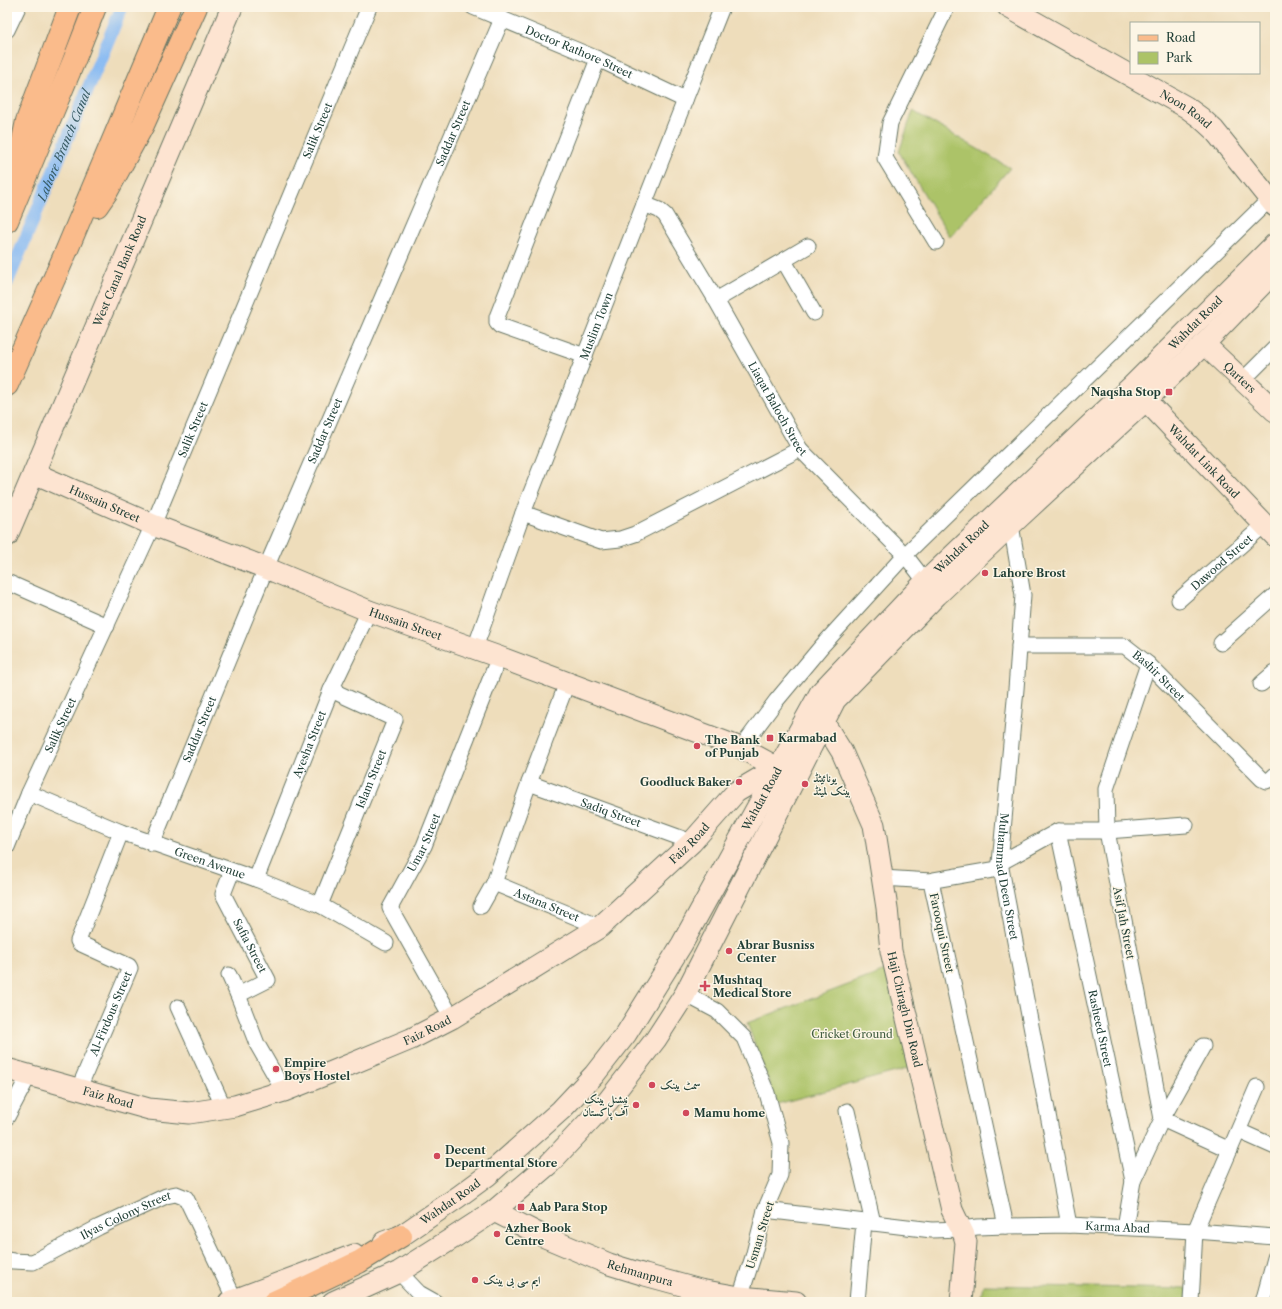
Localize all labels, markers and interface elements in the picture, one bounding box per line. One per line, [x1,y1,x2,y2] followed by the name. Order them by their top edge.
[523,22,635,81] street label: Doctor Rathore Street
[1130,22,1260,74] legend
[1166,30,1196,45] text: Road
[1166,50,1193,65] text: Park
[34,86,94,204] water label: Lahore Branch Canal
[1157,87,1215,131] street label: Noon Road
[433,98,473,168] street label: Saddar Street
[300,100,335,161] street label: Salik Street
[90,213,150,329] street label: West Canal Bank Road
[577,290,616,362] street label: Muslim Town
[1165,293,1226,353] street label: Wahdat Road
[745,359,810,459] street label: Liaqat Baloch Street
[1221,359,1259,396] street label: Qarters
[1091,385,1161,399] place label: Naqsha Stop
[1164,387,1174,397] marker: Naqsha Stop
[305,396,345,466] street label: Saddar Street
[175,399,211,460] street label: Salik Street
[1165,421,1243,501] street label: Wahdat Link Road
[67,482,142,525] street label: Hussain Street
[931,518,992,577] street label: Wahdat Road
[1188,531,1256,593] street label: Dawood Street
[993,566,1067,580] place label: Lahore Brost
[980,568,990,578] marker: Lahore Brost
[367,605,444,643] street label: Hussain Street
[1130,648,1188,704] street label: Bashir Street
[179,694,219,764] street label: Saddar Street
[42,695,79,755] street label: Salik Street
[290,709,329,781] street label: Ayesha Street
[778,731,837,745] place label: Karmabad
[705,733,760,760] place label: The Bank of Punjab
[765,733,775,743] marker: Karmabad
[692,741,702,751] marker: The Bank of Punjab
[353,747,389,810] street label: Islam Street
[738,764,785,834] street label: Wahdat Road
[813,771,851,798] place label: یونائیٹڈ بینک لمیٹڈ
[640,775,732,789] place label: Goodluck Baker
[734,777,744,787] marker: Goodluck Baker
[800,779,810,789] marker: یونائیٹڈ بینک لمیٹڈ
[579,795,643,830] street label: Sadiq Street
[404,811,443,874] street label: Umar Street
[993,812,1022,941] street label: Muhammad Deen Street
[666,820,713,867] street label: Faiz Road
[172,844,247,882] street label: Green Avenue
[511,885,581,925] street label: Astana Street
[1110,885,1138,961] street label: Asif Jah Street
[927,892,957,974] street label: Farooqui Street
[230,916,270,975] street label: Safia Street
[736,938,815,965] place label: Abrar Busniss Center
[724,946,734,956] marker: Abrar Busniss Center
[884,950,925,1069] street label: Haji Chiragh Din Road
[86,969,135,1059] street label: Al-Firdous Street
[713,973,792,1000] place label: Mushtaq Medical Store
[700,981,710,991] marker: Mushtaq Medical Store
[1085,989,1115,1069] street label: Rasheed Street
[401,1013,454,1048] street label: Faiz Road
[811,1027,893,1041] park label: Cricket Ground
[284,1056,350,1083] place label: Empire Boys Hostel
[271,1064,281,1074] marker: Empire Boys Hostel
[660,1078,701,1092] place label: سمٹ بینک
[647,1080,657,1090] marker: سمٹ بینک
[81,1084,135,1111] street label: Faiz Road
[582,1092,630,1121] place label: نیشنل بینک آف پاکستان
[631,1100,641,1110] marker: نیشنل بینک آف پاکستان
[694,1106,765,1120] place label: Mamu home
[681,1108,691,1118] marker: Mamu home
[445,1143,558,1170] place label: Decent Departmental Store
[432,1151,442,1161] marker: Decent Departmental Store
[417,1176,483,1228] street label: Wahdat Road
[78,1188,172,1243] street label: Ilyas Colony Street
[743,1199,777,1271] street label: Usman Street
[528,1200,608,1214] place label: Aab Para Stop
[516,1202,526,1212] marker: Aab Para Stop
[1085,1219,1151,1236] street label: Karma Abad
[504,1221,572,1248] place label: Azher Book Centre
[492,1229,502,1239] marker: Azher Book Centre
[605,1257,675,1289] street label: Rehmanpura
[483,1273,540,1290] place label: ایم سی بی بینک
[470,1275,480,1285] marker: ایم سی بی بینک

